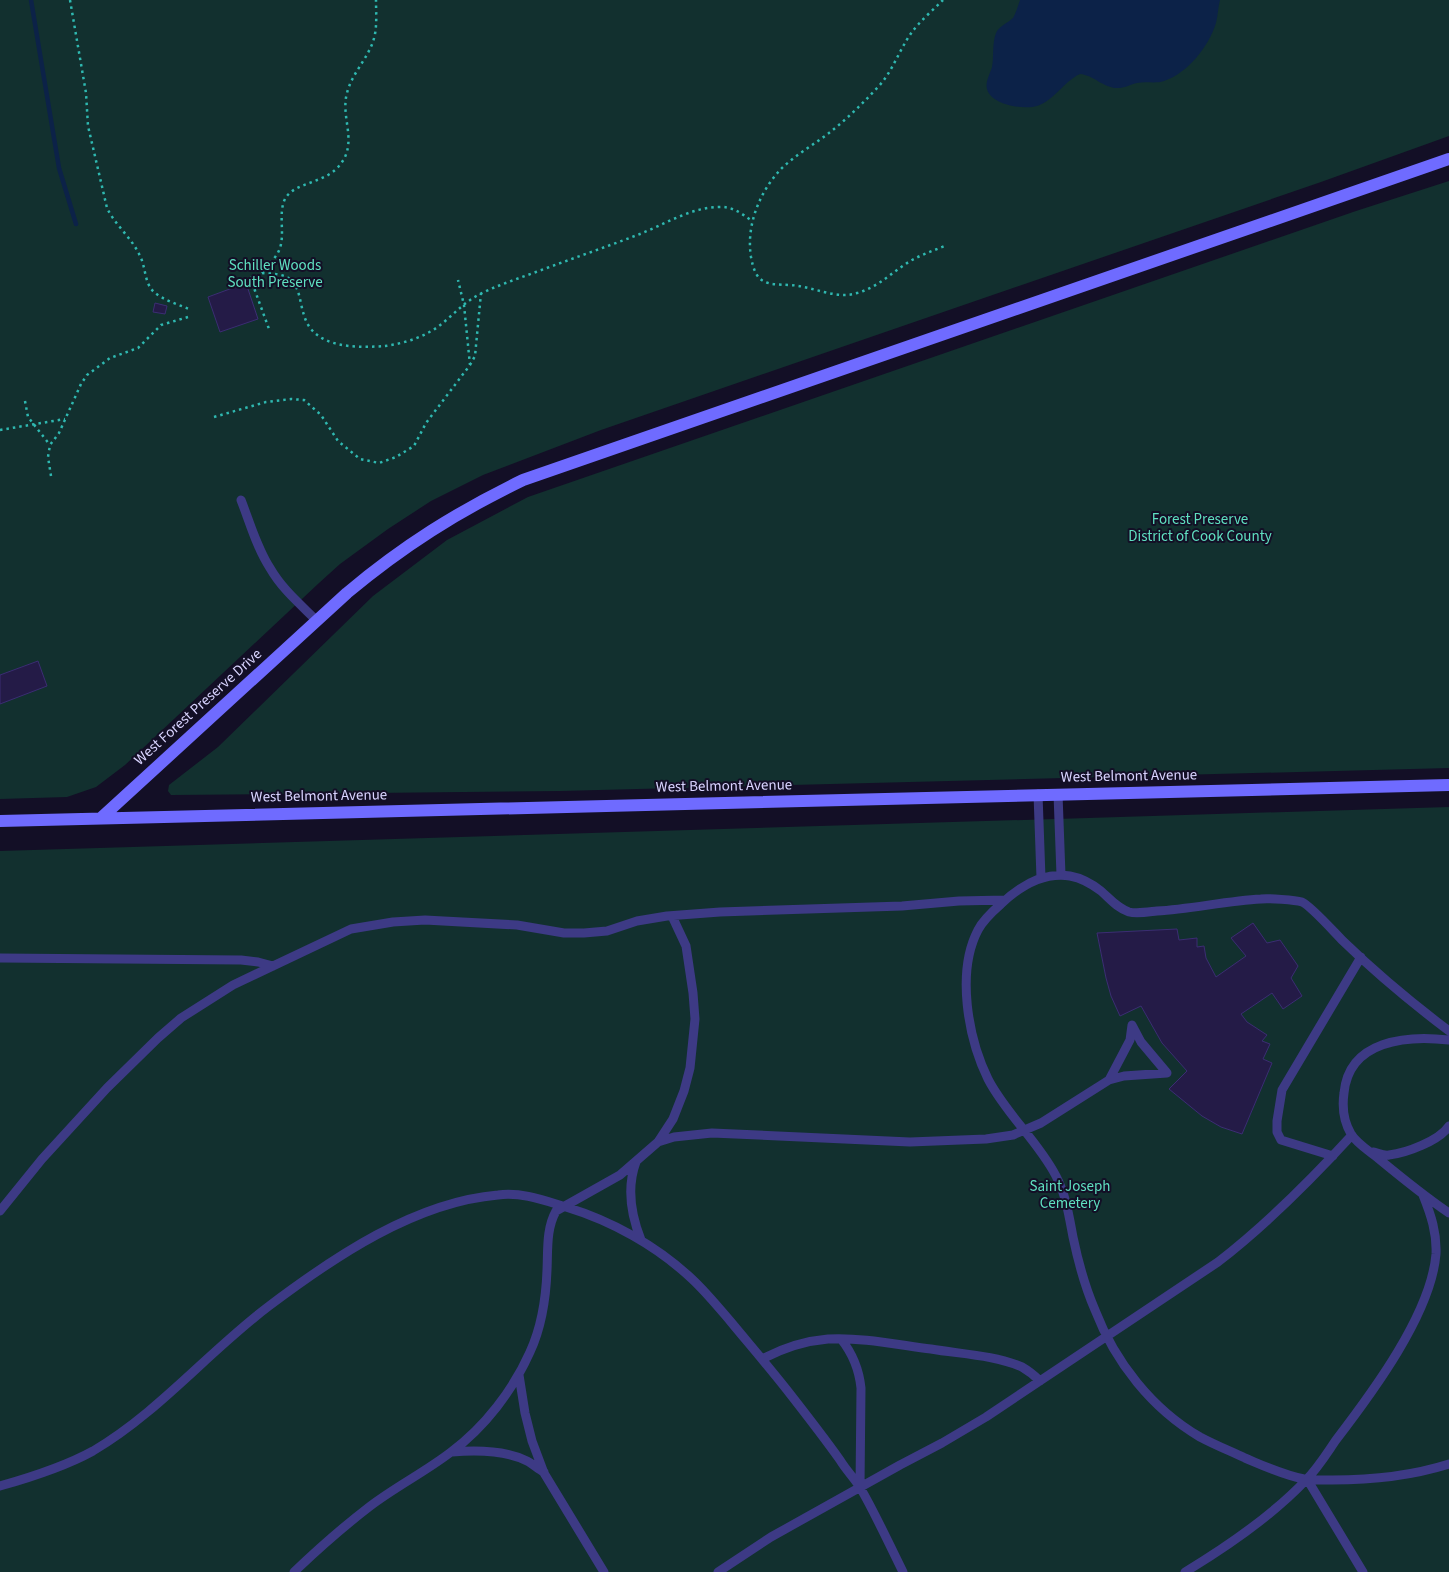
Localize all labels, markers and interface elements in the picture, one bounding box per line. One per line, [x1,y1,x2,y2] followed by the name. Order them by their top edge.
[227,255,323,293] park label: Schiller Woods South Preserve
[1128,509,1272,547] park label: Forest Preserve District of Cook County
[130,644,266,770] street label: West Forest Preserve Drive
[1061,764,1197,788] street label: West Belmont Avenue
[656,774,792,798] street label: West Belmont Avenue
[251,784,387,808] street label: West Belmont Avenue
[1029,1176,1111,1214] park label: Saint Joseph Cemetery

